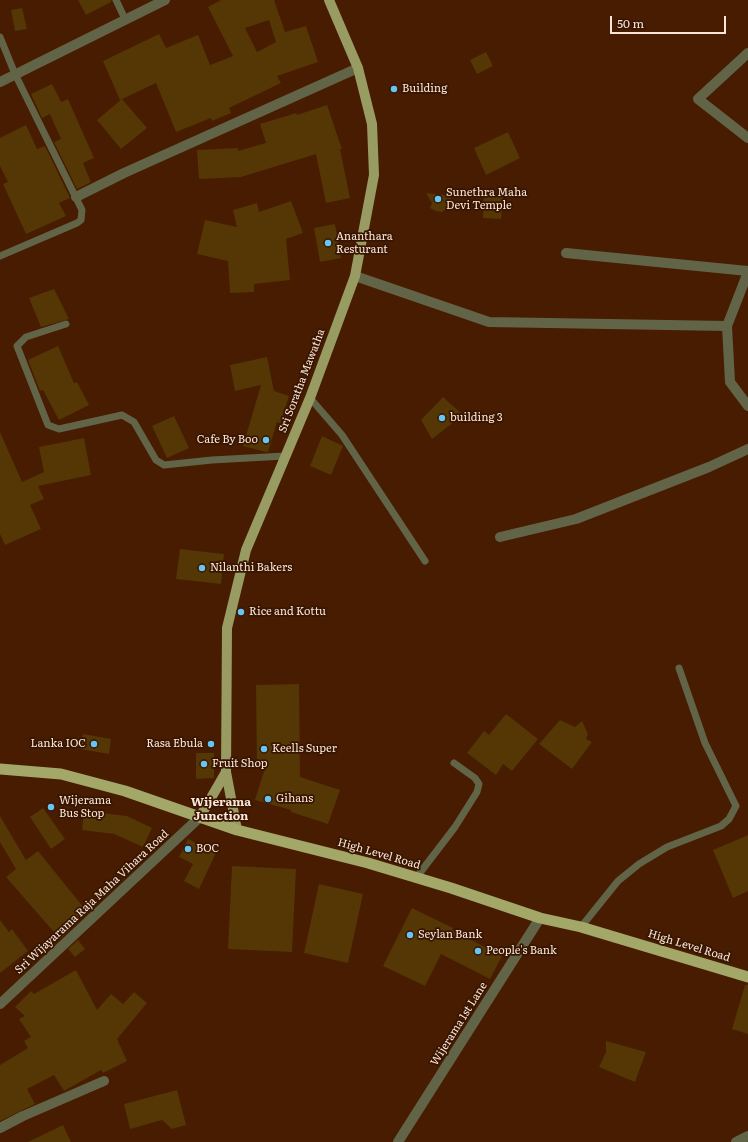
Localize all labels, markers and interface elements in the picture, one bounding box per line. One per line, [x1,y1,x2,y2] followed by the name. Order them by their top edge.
[612,8,728,34] scale bar
[617,14,644,32] text: 50 m
[402,82,447,96] place label: Building
[389,84,399,94] marker: Building
[446,186,527,212] place label: Sunethra Maha Devi Temple
[433,194,443,204] marker: Sunethra Maha Devi Temple
[336,230,393,256] place label: Ananthara Resturant
[323,238,333,248] marker: Ananthara Resturant
[276,327,328,435] street label: Sri Soratha Mawatha
[450,411,503,425] place label: building 3
[437,413,447,423] marker: building 3
[197,433,258,447] place label: Cafe By Boo
[261,435,271,445] marker: Cafe By Boo
[210,561,292,575] place label: Nilanthi Bakers
[197,563,207,573] marker: Nilanthi Bakers
[249,605,326,619] place label: Rice and Kottu
[236,607,246,617] marker: Rice and Kottu
[31,737,86,751] place label: Lanka IOC
[146,737,203,751] place label: Rasa Ebula
[89,739,99,749] marker: Lanka IOC
[206,739,216,749] marker: Rasa Ebula
[272,742,337,756] place label: Keells Super
[259,744,269,754] marker: Keells Super
[212,757,268,771] place label: Fruit Shop
[199,759,209,769] marker: Fruit Shop
[276,792,313,806] place label: Gihans
[59,794,111,820] place label: Wijerama Bus Stop
[263,794,273,804] marker: Gihans
[191,795,251,823] district label: Wijerama Junction
[46,802,56,812] marker: Wijerama Bus Stop
[12,827,172,977] street label: Sri Wijayarama Raja Maha Vihara Road
[336,836,422,872] street label: High Level Road
[196,842,219,856] place label: BOC
[183,844,193,854] marker: BOC
[646,927,732,965] street label: High Level Road
[418,928,482,942] place label: Seylan Bank
[405,930,415,940] marker: Seylan Bank
[486,944,557,958] place label: People's Bank
[473,946,483,956] marker: People's Bank
[428,980,490,1068] street label: Wijerama 1st Lane

